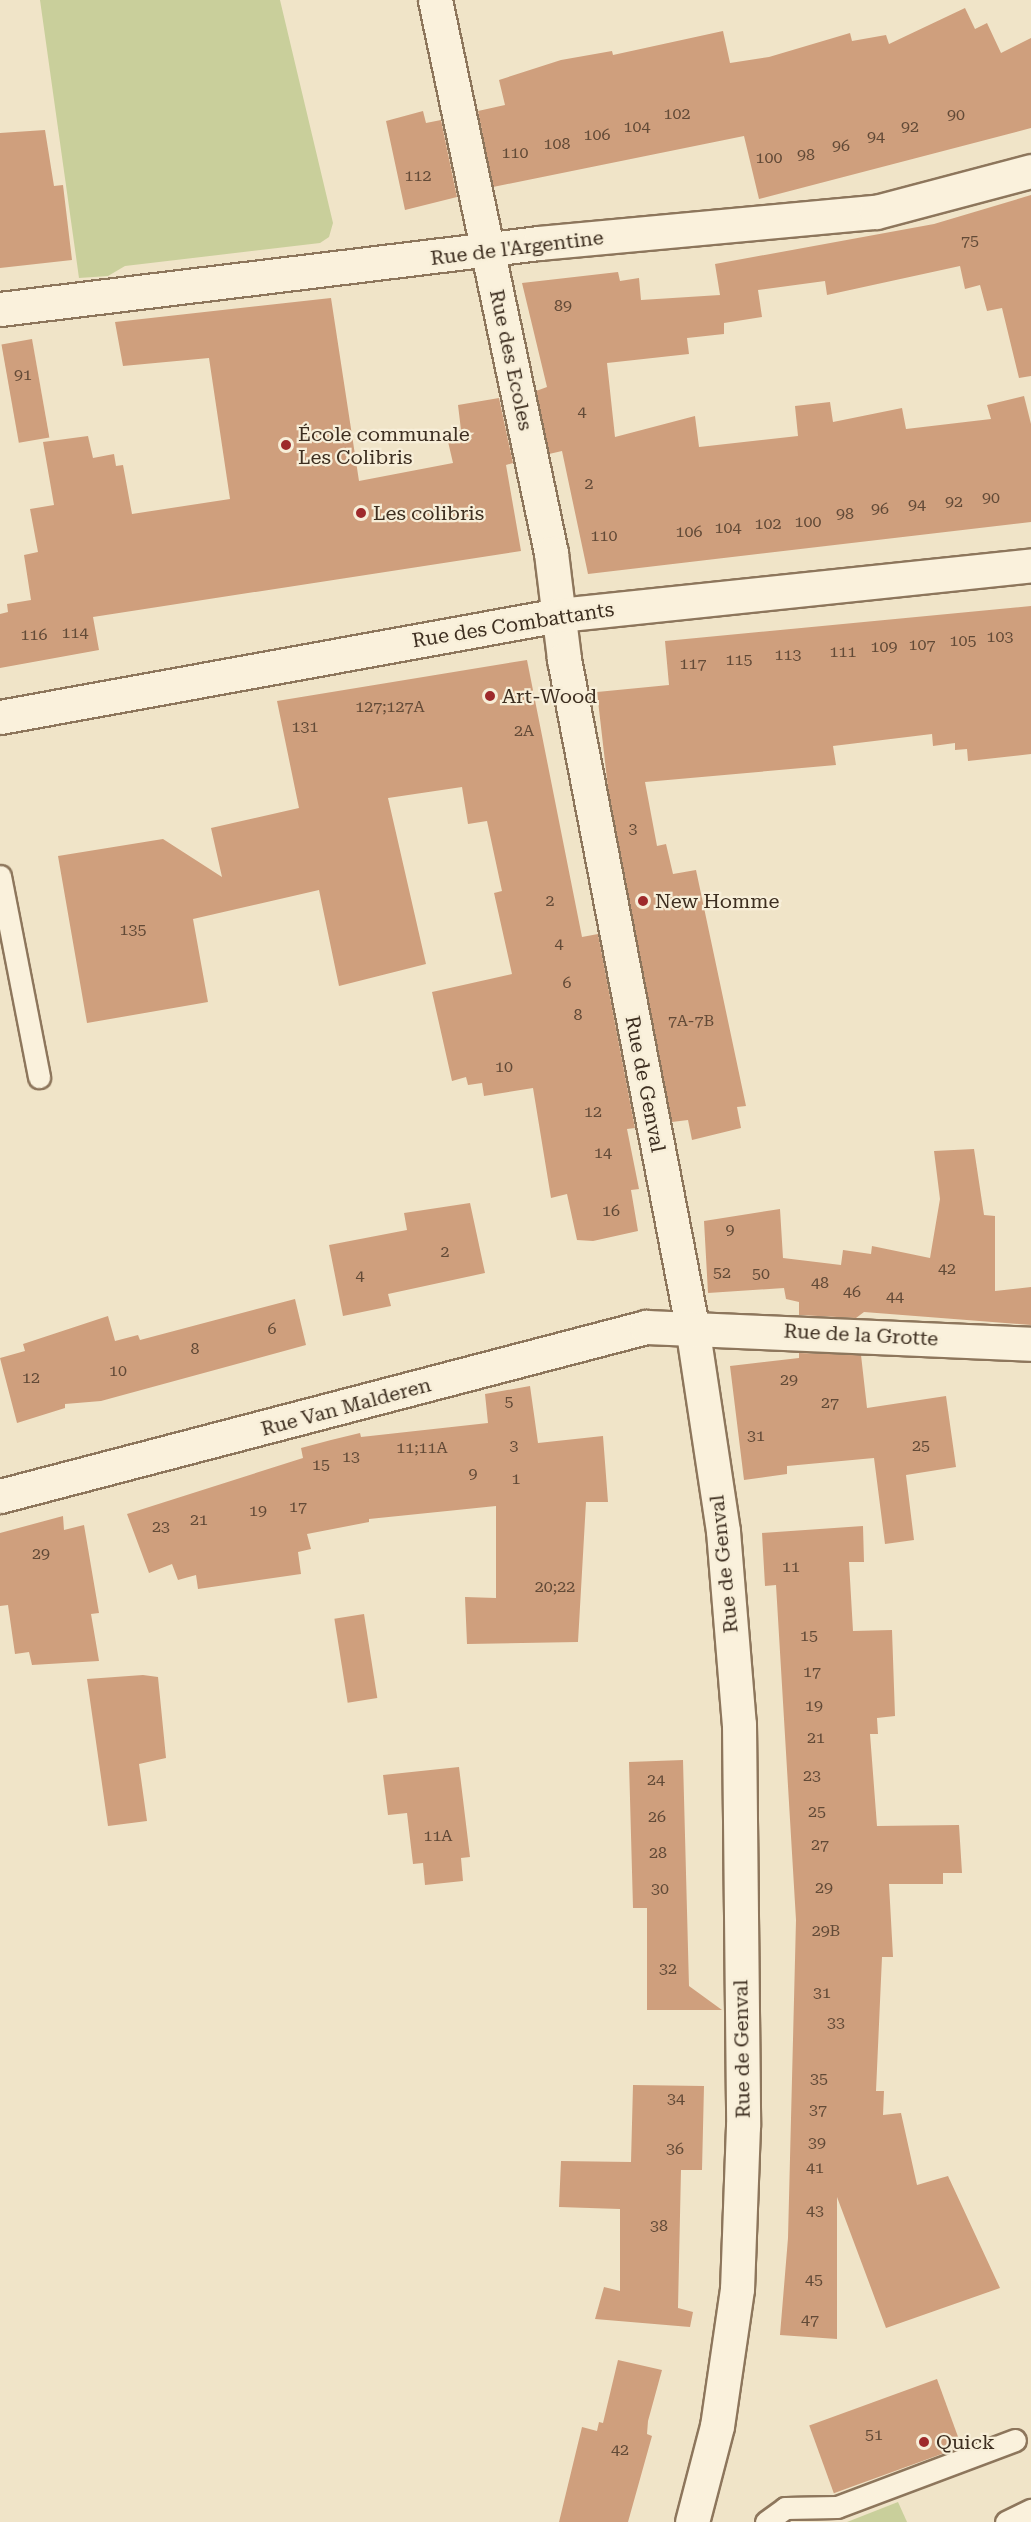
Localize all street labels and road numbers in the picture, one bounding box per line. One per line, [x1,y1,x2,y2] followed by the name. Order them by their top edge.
[429,225,605,271] street label: Rue de l'Argentine
[484,287,538,433] street label: Rue des Ecoles
[410,597,616,653] street label: Rue des Combattants
[620,1014,670,1154] street label: Rue de Genval
[783,1319,939,1351] street label: Rue de la Grotte
[258,1373,434,1441] street label: Rue Van Malderen
[705,1494,743,1634] street label: Rue de Genval
[729,1979,755,2119] street label: Rue de Genval

